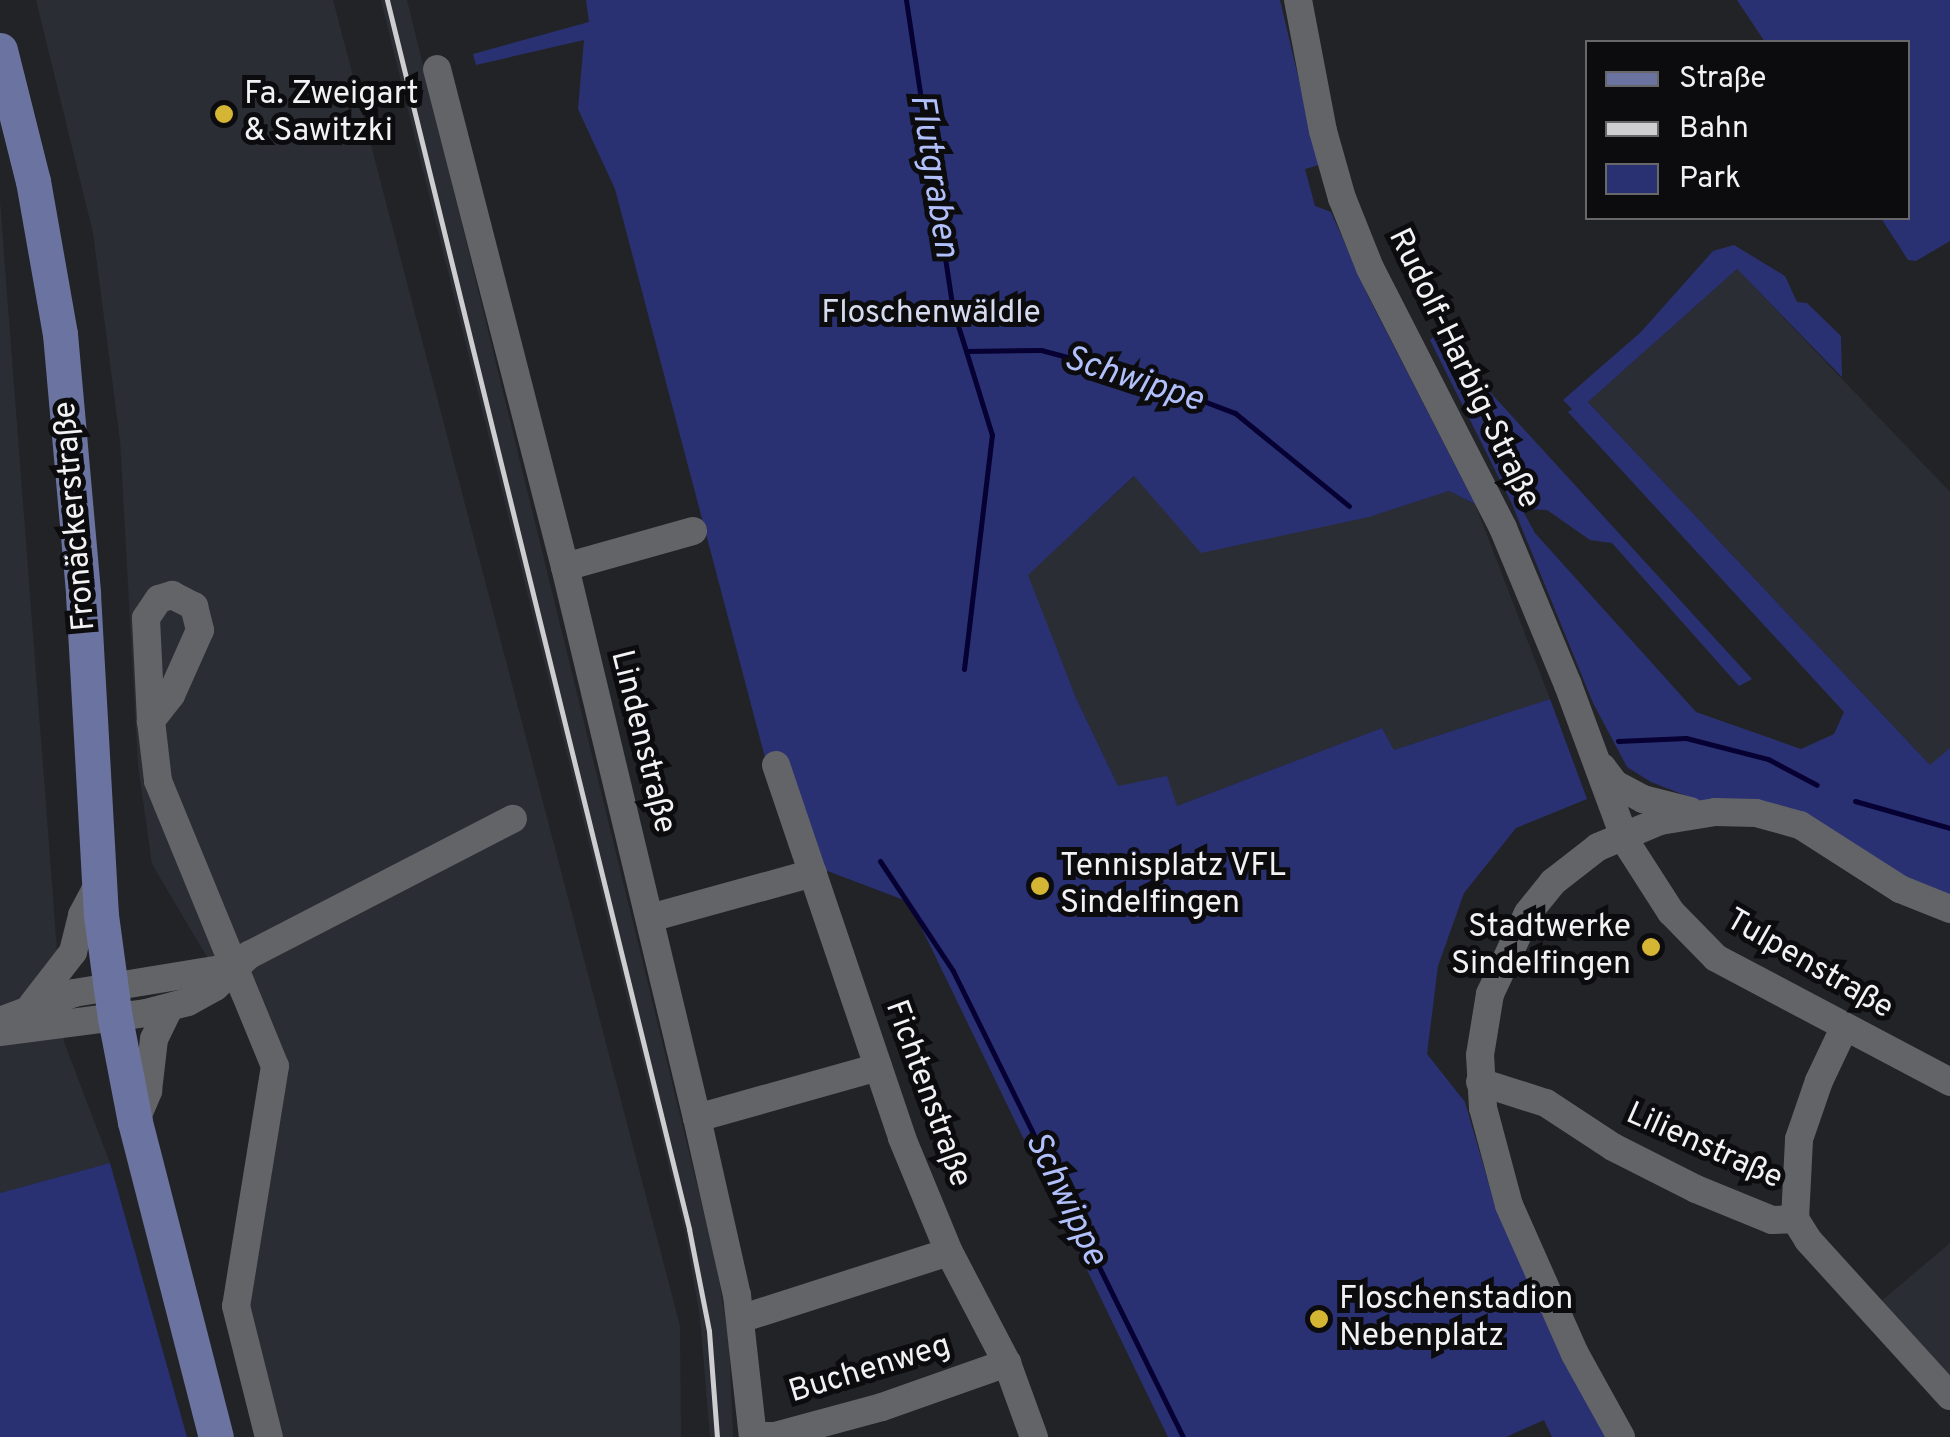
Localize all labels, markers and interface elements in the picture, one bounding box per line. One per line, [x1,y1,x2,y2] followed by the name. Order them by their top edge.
[1585,40,1910,220] legend
[1679,61,1766,98] text: Straße
[244,77,419,152] place label: Fa. Zweigart & Sawitzki
[899,91,967,261] water label: Flutgraben
[213,103,235,125] marker: Fa. Zweigart & Sawitzki
[1679,111,1749,148] text: Bahn
[1679,161,1741,198] text: Park
[1379,223,1547,515] street label: Rudolf-Harbig-Straße
[821,295,1041,333] park label: Floschenwäldle
[1058,338,1208,422] water label: Schwippe
[47,400,105,632] street label: Fronäckerstraße
[601,647,683,837] street label: Lindenstraße
[1060,849,1287,924] place label: Tennisplatz VFL Sindelfingen
[1029,875,1051,897] marker: Tennisplatz VFL Sindelfingen
[1718,902,1900,1028] street label: Tulpenstraße
[1451,910,1631,985] place label: Stadtwerke Sindelfingen
[1640,936,1662,958] marker: Stadtwerke Sindelfingen
[875,995,979,1193] street label: Fichtenstraße
[1620,1095,1788,1199] street label: Lilienstraße
[1015,1125,1115,1273] water label: Schwippe
[1339,1282,1573,1357] place label: Floschenstadion Nebenplatz
[1308,1308,1330,1330] marker: Floschenstadion Nebenplatz
[785,1327,955,1413] street label: Buchenweg

